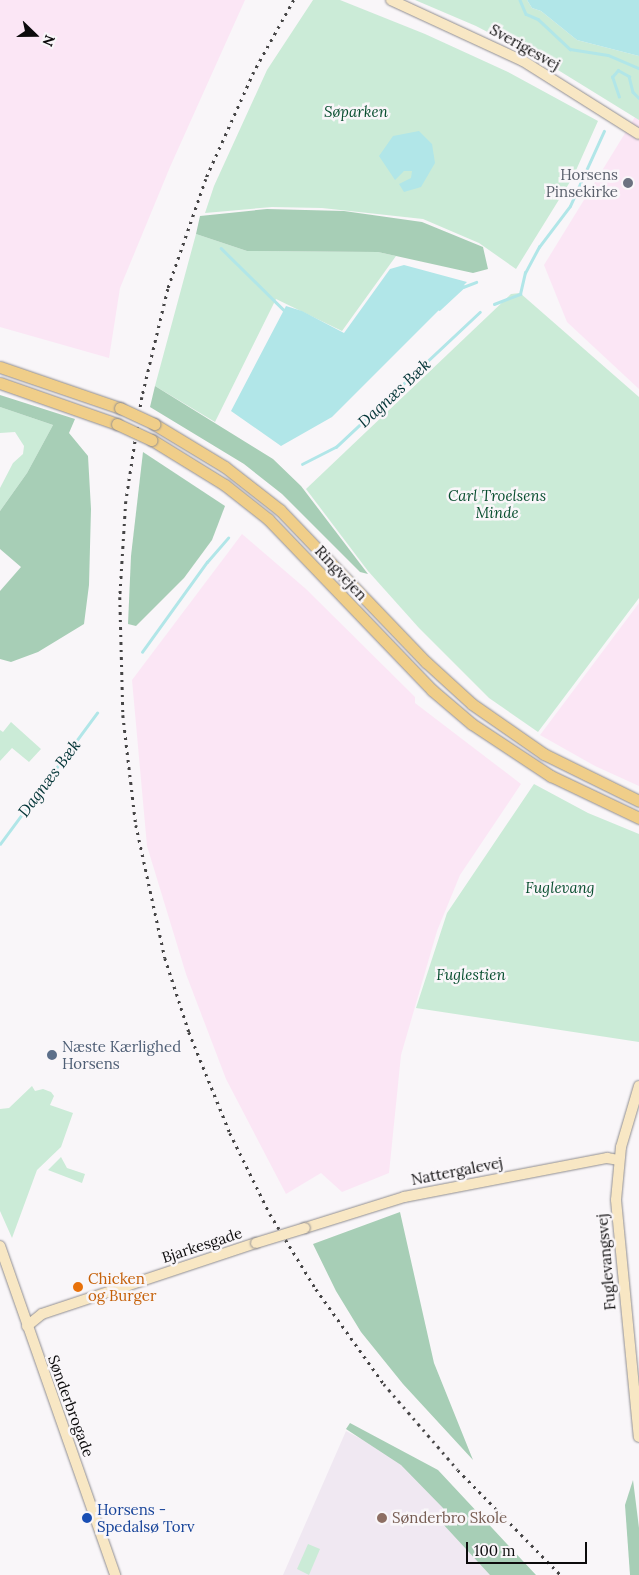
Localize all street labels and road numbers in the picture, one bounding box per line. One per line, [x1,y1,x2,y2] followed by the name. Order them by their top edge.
[487,20,563,74] street label: Sverigesvej
[311,542,371,604] street label: Ringvejen
[410,1153,504,1189] street label: Nattergalevej
[593,1213,619,1311] street label: Fuglevangsvej
[160,1224,244,1266] street label: Bjarkesgade
[44,1353,98,1459] street label: Sønderbrogade

